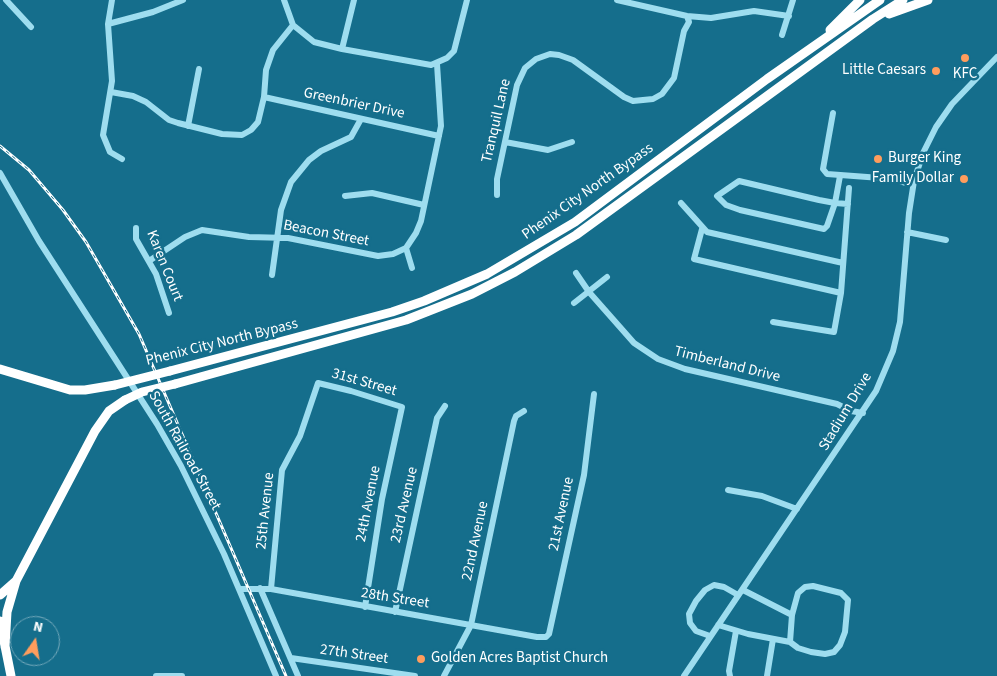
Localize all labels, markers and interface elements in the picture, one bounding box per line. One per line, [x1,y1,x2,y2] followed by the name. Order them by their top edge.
[959,52,971,64] marker: KFC
[842,62,926,80] place label: Little Caesars
[930,65,942,77] marker: Little Caesars
[953,66,977,84] place label: KFC
[479,77,515,165] street label: Tranquil Lane
[302,85,406,123] street label: Greenbrier Drive
[519,140,657,244] street label: Phenix City North Bypass
[888,150,961,168] place label: Burger King
[872,153,884,165] marker: Burger King
[872,170,954,188] place label: Family Dollar
[958,173,970,185] marker: Family Dollar
[282,217,370,251] street label: Beacon Street
[142,228,186,304] street label: Karen Court
[144,315,300,371] street label: Phenix City North Bypass
[672,343,782,387] street label: Timberland Drive
[330,365,398,401] street label: 31st Street
[816,370,876,454] street label: Stadium Drive
[144,388,224,514] street label: South Railroad Street
[353,464,385,544] street label: 24th Avenue
[388,465,422,545] street label: 23rd Avenue
[253,472,279,550] street label: 25th Avenue
[545,475,579,553] street label: 21st Avenue
[459,500,493,582] street label: 22nd Avenue
[360,585,430,613] street label: 28th Street
[10,616,60,666] north arrow
[31,617,45,638] text: N
[319,641,389,669] street label: 27th Street
[431,650,608,668] place label: Golden Acres Baptist Church
[415,653,427,665] marker: Golden Acres Baptist Church

